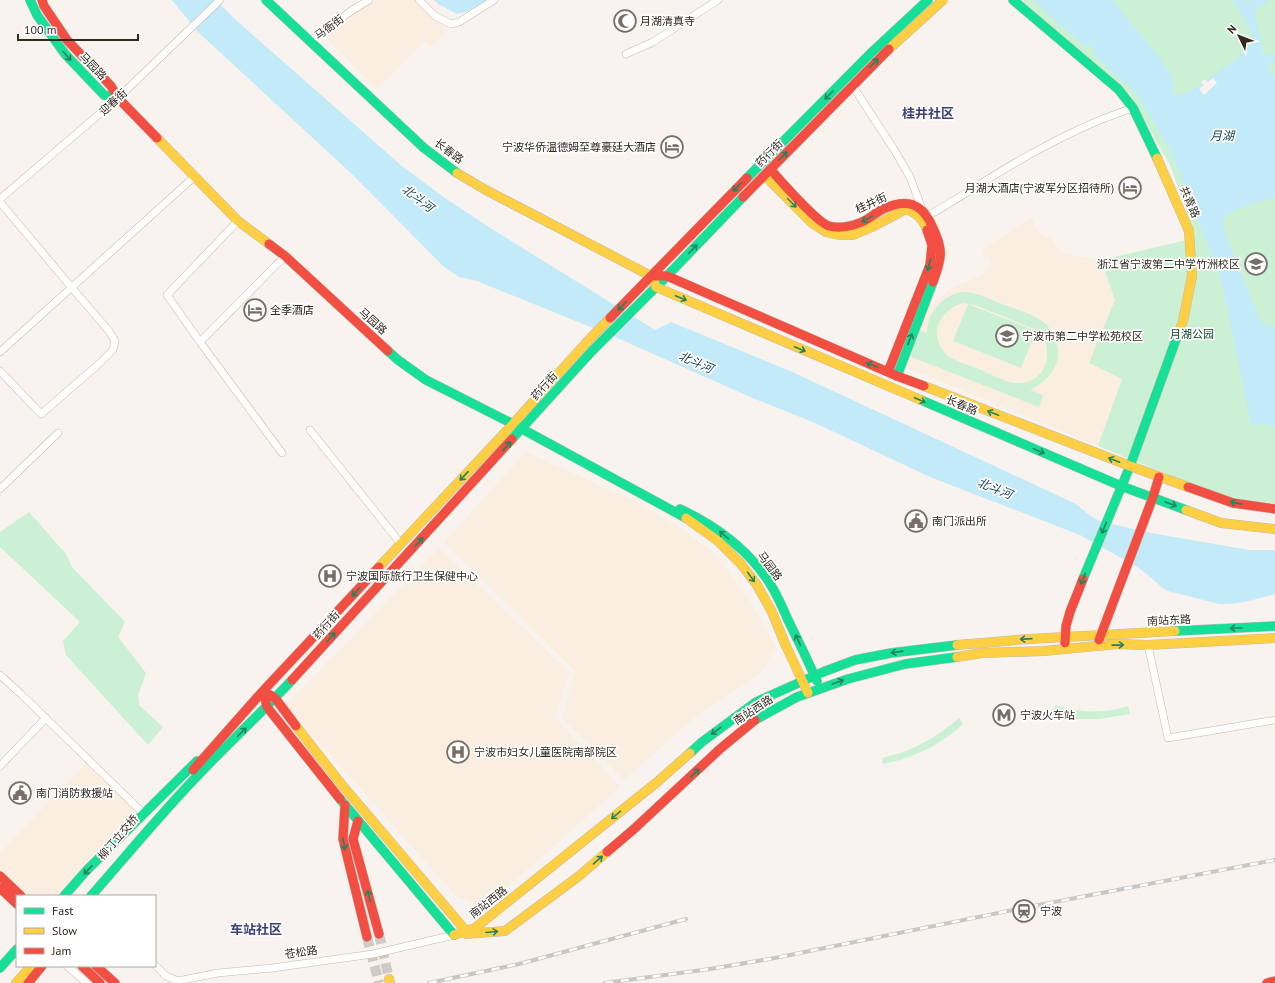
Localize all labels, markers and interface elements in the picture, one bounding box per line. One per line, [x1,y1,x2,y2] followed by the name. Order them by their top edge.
[612,8,638,34] mosque icon: 月湖清真寺
[312,12,346,42] street label: 马衙街
[640,14,695,28] place label: 月湖清真寺
[18,16,138,42] scale bar
[1219,16,1259,56] north arrow
[24,22,57,37] text: 100 m
[1224,22,1239,37] text: N
[77,49,109,83] street label: 马园路
[62,50,71,60] one-way arrow
[870,58,879,68] one-way arrow
[96,86,130,118] street label: 迎春街
[824,90,834,100] one-way arrow
[902,105,954,122] district label: 桂井社区
[1210,128,1236,143] water label: 月湖
[659,134,685,160] hotel icon: 宁波华侨温德姆至尊豪廷大酒店
[432,135,466,167] street label: 长春路
[752,136,786,170] street label: 药行街
[502,140,656,154] place label: 宁波华侨温德姆至尊豪廷大酒店
[778,151,788,161] one-way arrow
[1117,175,1143,201] hotel icon: 月湖大酒店(宁波军分区招待所)
[399,181,438,216] water label: 北斗河
[965,181,1114,195] place label: 月湖大酒店(宁波军分区招待所)
[732,182,742,192] one-way arrow
[1177,184,1203,220] street label: 共青路
[853,190,889,216] street label: 桂井街
[787,198,797,207] one-way arrow
[861,215,873,223] one-way arrow
[688,244,698,254] one-way arrow
[1243,251,1269,277] school or university icon: 浙江省宁波第二中学竹洲校区
[1097,257,1240,271] place label: 浙江省宁波第二中学竹洲校区
[924,259,932,272] one-way arrow
[674,294,686,302] one-way arrow
[242,297,268,323] hotel icon: 全季酒店
[617,301,627,311] one-way arrow
[270,303,314,317] place label: 全季酒店
[356,305,390,337] street label: 马园路
[994,323,1020,349] school or university icon: 宁波市第二中学松苑校区
[1170,327,1214,341] park label: 月湖公园
[1022,329,1143,343] place label: 宁波市第二中学松苑校区
[907,334,915,346] one-way arrow
[794,345,806,353] one-way arrow
[676,348,717,377] water label: 北斗河
[866,361,878,368] one-way arrow
[528,369,560,403] street label: 药行街
[944,392,980,418] street label: 长春路
[913,396,925,404] one-way arrow
[987,409,999,416] one-way arrow
[502,441,511,451] one-way arrow
[1033,448,1045,455] one-way arrow
[1108,456,1120,464] one-way arrow
[460,471,469,481] one-way arrow
[975,474,1016,502] water label: 北斗河
[1230,499,1243,507] one-way arrow
[1165,501,1177,509] one-way arrow
[903,508,929,534] public building icon: 南门派出所
[932,514,987,528] place label: 南门派出所
[1100,521,1108,533] one-way arrow
[719,531,729,540] one-way arrow
[414,536,423,547] one-way arrow
[754,549,786,583] street label: 马园路
[317,563,343,589] hospital icon: 宁波国际旅行卫生保健中心
[346,569,478,583] place label: 宁波国际旅行卫生保健中心
[746,571,755,582] one-way arrow
[1079,573,1087,585] one-way arrow
[351,587,361,597] one-way arrow
[310,608,342,642] street label: 药行街
[1147,612,1191,628] street label: 南站东路
[1230,625,1243,632] one-way arrow
[326,633,335,643] one-way arrow
[794,635,801,647] one-way arrow
[1020,636,1033,643] one-way arrow
[1111,641,1124,648] one-way arrow
[891,648,904,656] one-way arrow
[832,677,844,685] one-way arrow
[731,692,775,728] street label: 南站西路
[991,702,1017,728] metro station icon: 宁波火车站
[1020,708,1075,722] place label: 宁波火车站
[237,727,247,737] one-way arrow
[711,727,722,736] one-way arrow
[445,739,471,765] hospital icon: 宁波市妇女儿童医院南部院区
[474,745,617,759] place label: 宁波市妇女儿童医院南部院区
[690,768,700,777] one-way arrow
[7,780,33,806] public building icon: 南门消防救援站
[36,786,113,800] place label: 南门消防救援站
[611,810,622,819] one-way arrow
[95,812,141,862] street label: 柳汀立交桥
[341,837,349,850] one-way arrow
[593,855,604,864] one-way arrow
[83,865,92,875] one-way arrow
[466,883,510,921] street label: 南站西路
[365,890,373,903] one-way arrow
[16,895,156,967] legend
[1011,898,1037,924] station icon: 宁波
[52,903,73,918] text: Fast
[1040,904,1062,918] place label: 宁波
[230,921,282,938] district label: 车站社区
[52,923,77,938] text: Slow
[485,928,498,936] one-way arrow
[51,943,71,958] text: Jam
[284,943,318,961] street label: 苍松路

